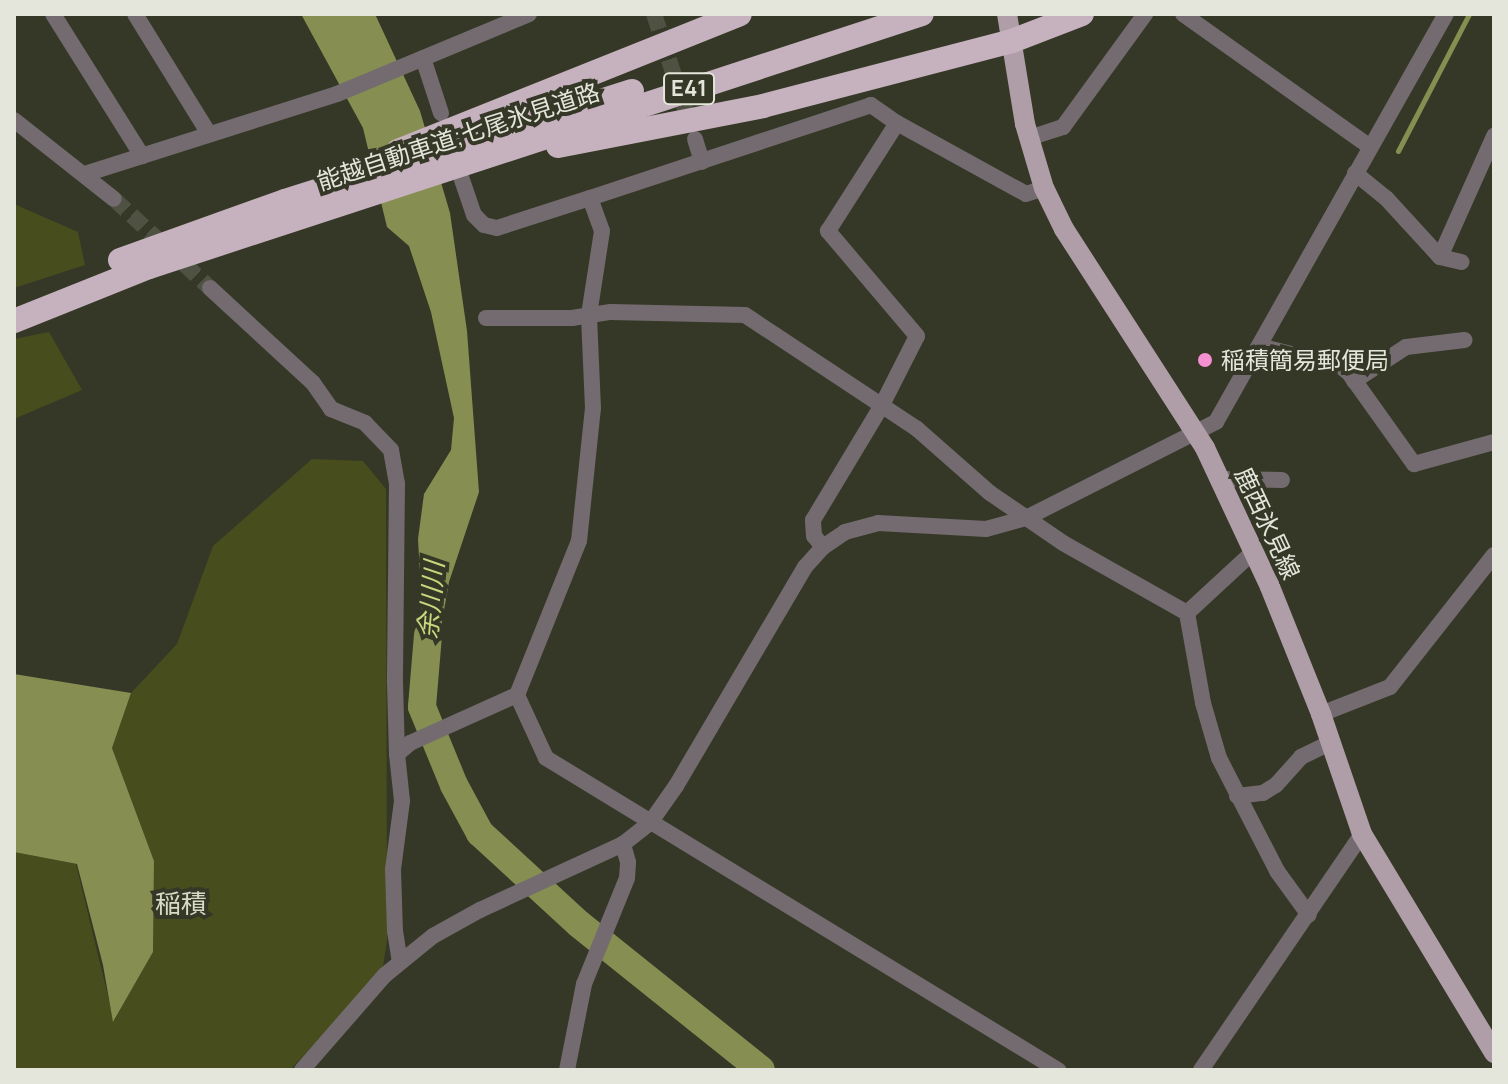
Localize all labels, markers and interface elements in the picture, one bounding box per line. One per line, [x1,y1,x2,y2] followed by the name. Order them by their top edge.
[663,71,715,107] road number: E41
[313,77,603,195] street label: 能越自動車道;七尾氷見道路
[1221,346,1389,374] place label: 稲積簡易郵便局
[1196,351,1214,369] marker: 稲積簡易郵便局
[1230,463,1306,583] street label: 鹿西氷見線
[412,560,450,640] water label: 余川川
[155,888,207,920] district label: 稲積

